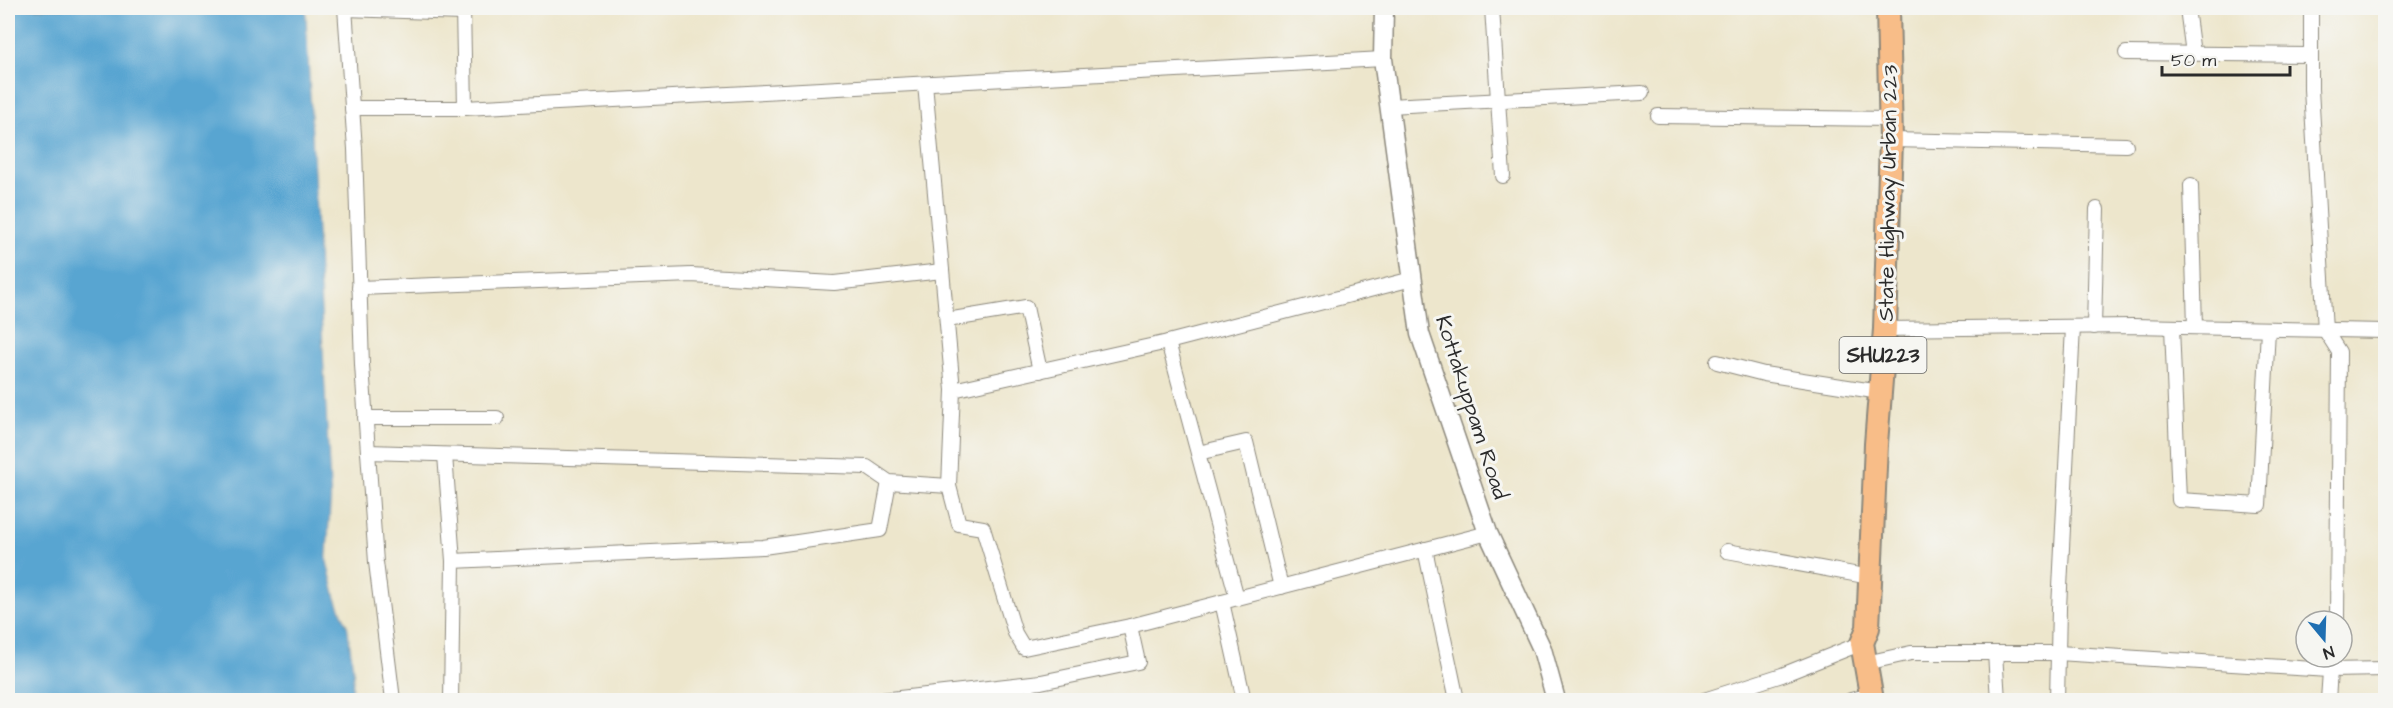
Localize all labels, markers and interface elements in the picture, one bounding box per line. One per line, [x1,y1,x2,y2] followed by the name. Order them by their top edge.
[2162,39,2290,77] scale bar
[2171,48,2216,73] text: 50 m
[1871,64,1907,322] street label: State Highway Urban 223
[1427,312,1516,503] street label: Kottakuppam Road
[1840,337,1926,373] road number: SHU223
[2294,609,2354,669] north arrow
[2320,640,2337,664] text: N

